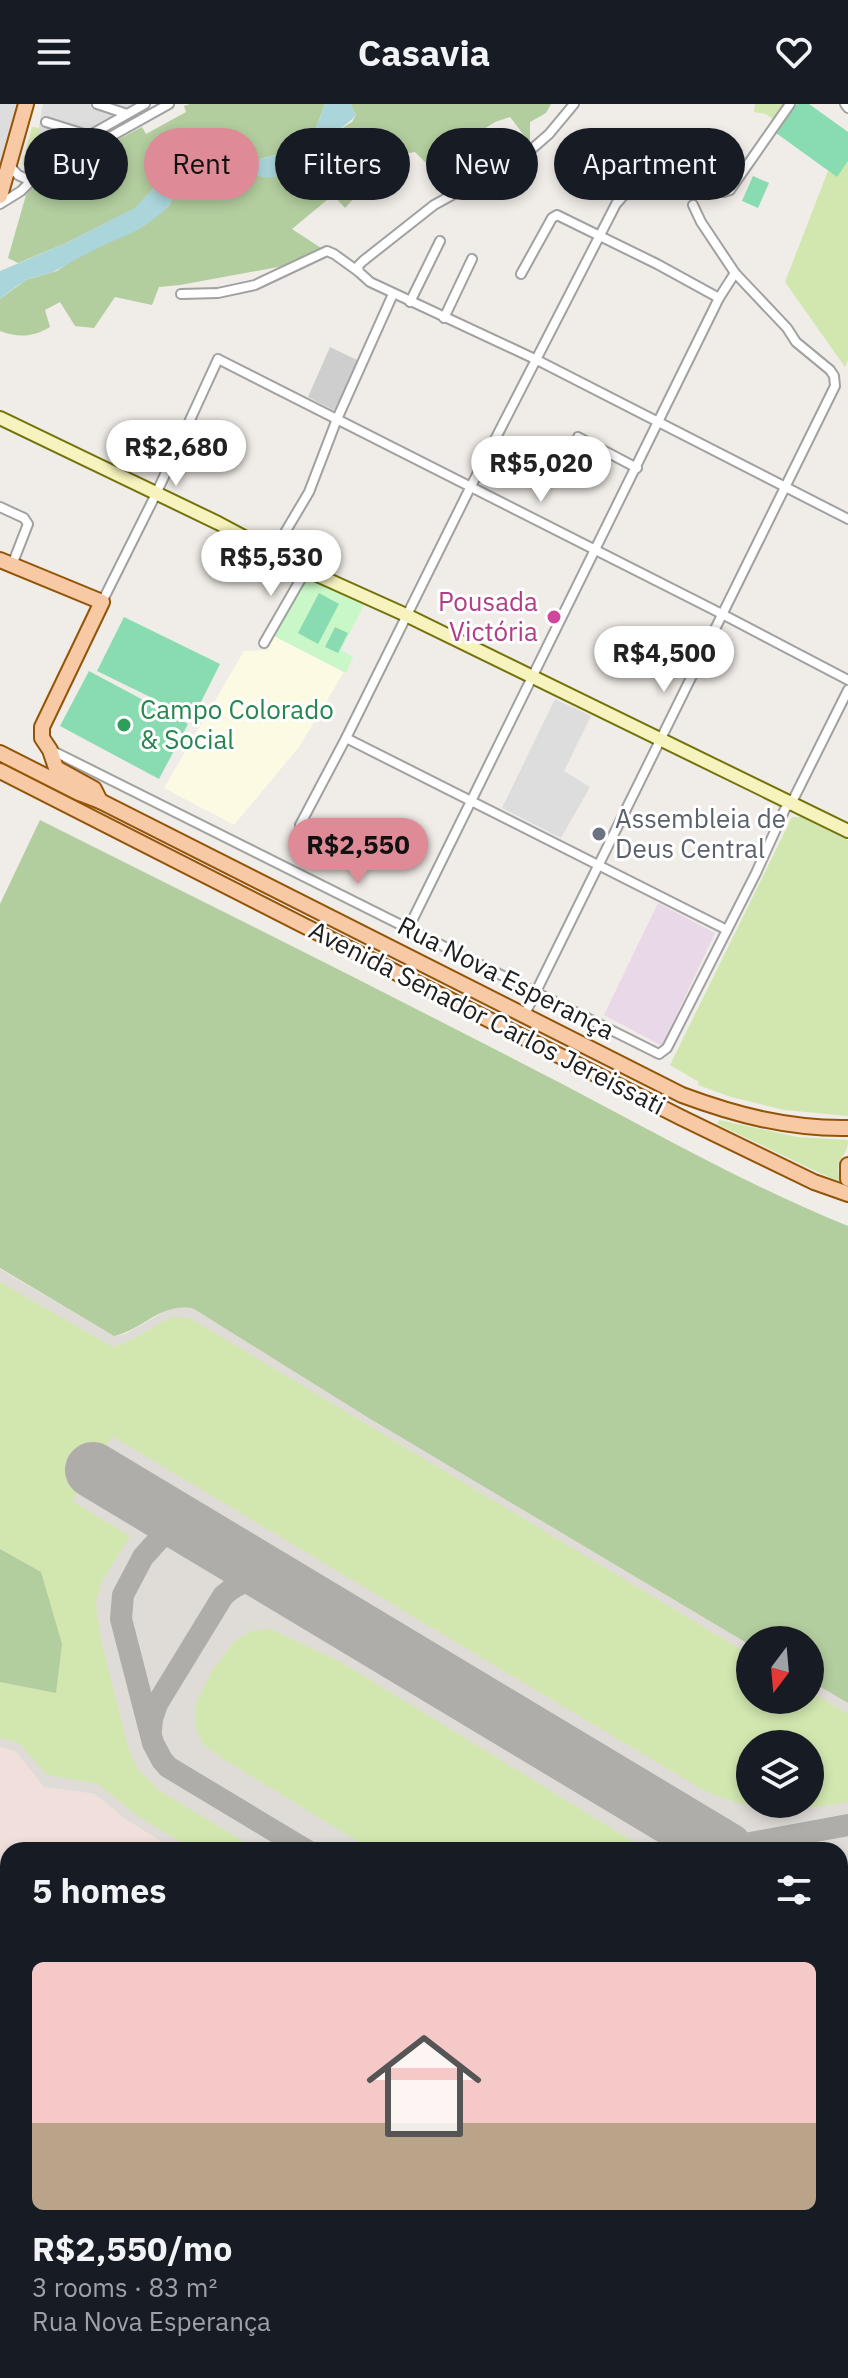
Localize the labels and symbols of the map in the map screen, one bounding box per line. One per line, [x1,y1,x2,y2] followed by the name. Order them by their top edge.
[102,420,250,488] pin: R$2,680
[467,436,615,504] pin: R$5,020
[197,530,345,598] pin: R$5,530
[438,584,538,648] place label: Pousada Victória
[545,608,563,626] marker: Pousada Victória
[590,626,738,694] pin: R$4,500
[140,692,334,756] place label: Campo Colorado & Social
[115,716,133,734] marker: Campo Colorado & Social
[615,801,786,865] place label: Assembleia de Deus Central
[284,818,432,886] pin: R$2,550
[590,825,608,843] marker: Assembleia de Deus Central
[392,908,621,1047] street label: Rua Nova Esperança
[304,912,671,1122] street label: Avenida Senador Carlos Jereissati
[736,1626,824,1714] north arrow

